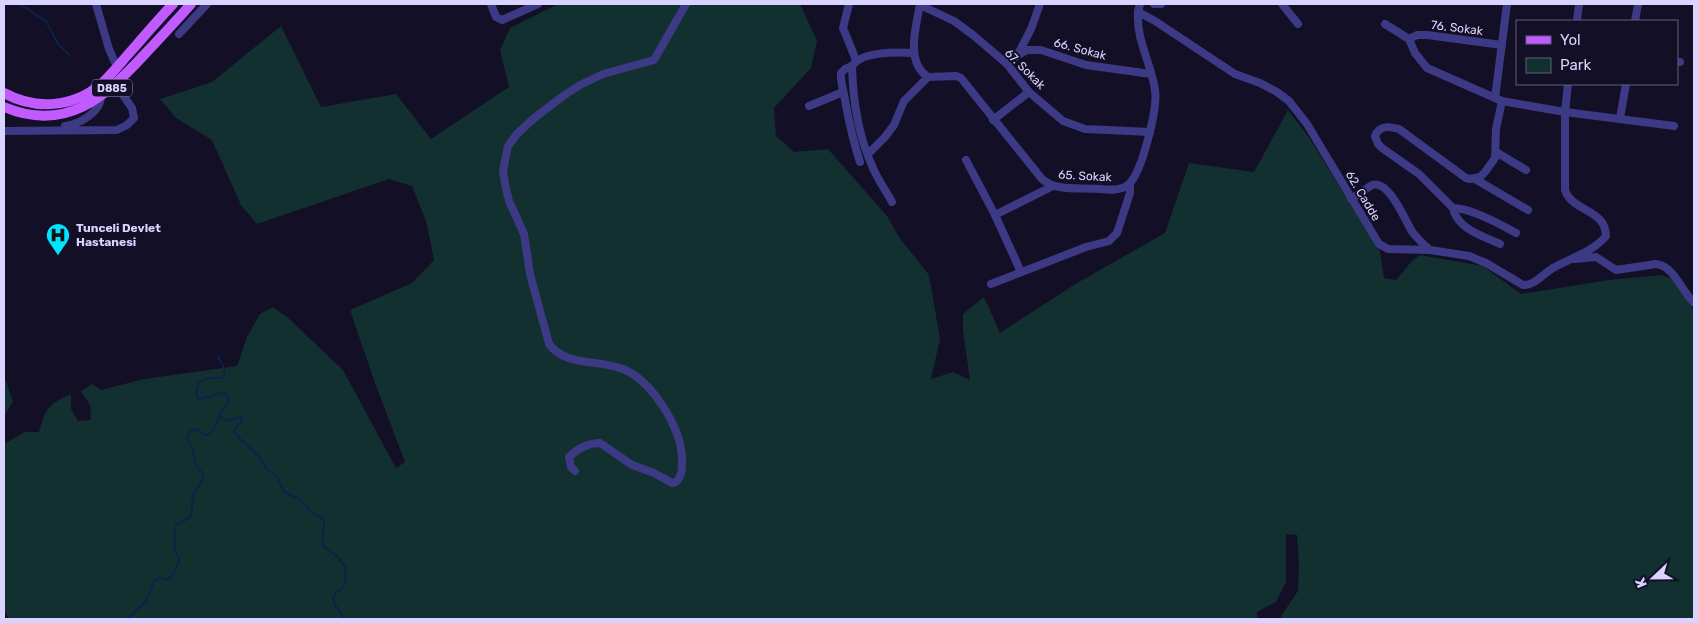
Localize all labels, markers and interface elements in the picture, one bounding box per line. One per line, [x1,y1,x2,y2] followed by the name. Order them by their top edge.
[1430,18,1485,38] street label: 76. Sokak
[1516,20,1678,85] legend
[1560,31,1581,49] text: Yol
[1052,35,1109,63] street label: 66. Sokak
[1002,46,1049,93] street label: 67. Sokak
[1560,56,1591,74] text: Park
[92,80,132,96] road number: D885
[1058,168,1113,184] street label: 65. Sokak
[1343,168,1384,224] street label: 62. Cadde
[76,221,161,249] place label: Tunceli Devlet Hastanesi
[45,222,71,256] hospital icon: Tunceli Devlet Hastanesi
[1628,553,1678,603] north arrow
[1632,575,1651,590] text: K

